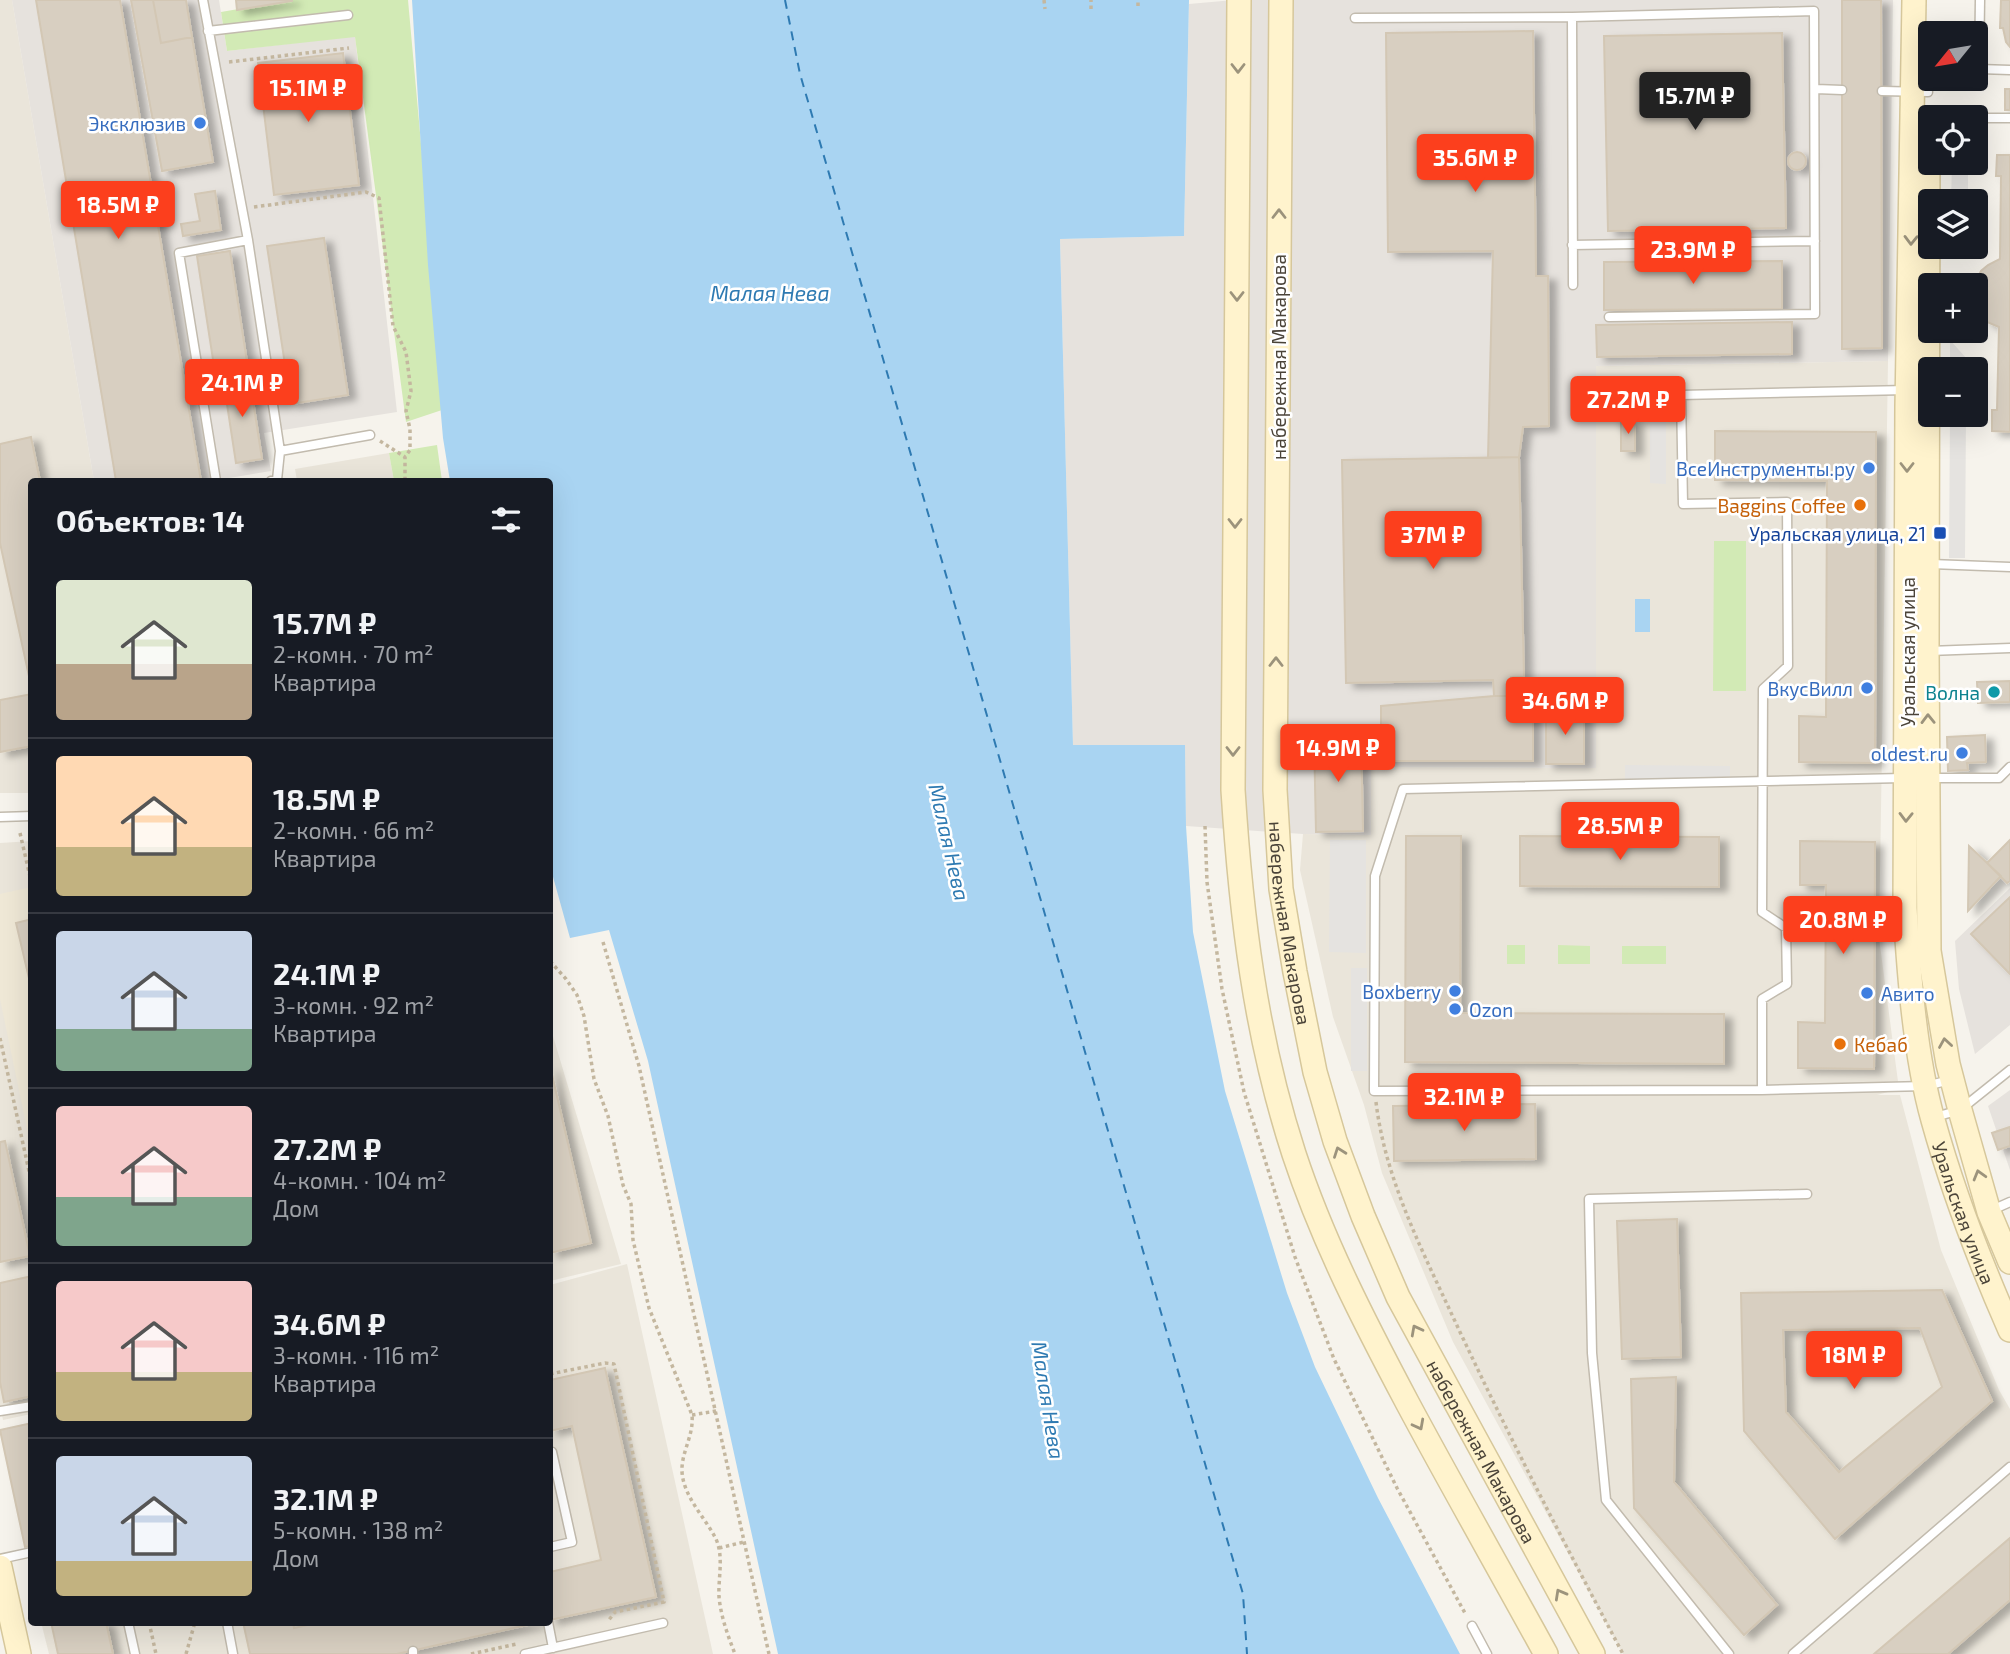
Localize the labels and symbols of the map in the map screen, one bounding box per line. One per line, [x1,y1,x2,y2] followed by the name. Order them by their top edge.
[1918,21,1988,91] north arrow
[1230,63,1246,74] one-way arrow
[243,64,373,124] pin: 15.1M ₽
[1630,72,1760,132] pin: 15.7M ₽
[89,112,186,135] place label: Эксклюзив
[192,115,208,131] marker: Эксклюзив
[1410,134,1540,194] pin: 35.6M ₽
[53,182,183,241] pin: 18.5M ₽
[1271,208,1287,219] one-way arrow
[1628,226,1758,286] pin: 23.9M ₽
[1903,234,1918,245] one-way arrow
[1267,254,1290,460] street label: набережная Макарова
[710,280,830,305] water label: Малая Нева
[1229,290,1244,301] one-way arrow
[177,360,307,419] pin: 24.1M ₽
[1563,376,1693,436] pin: 27.2M ₽
[1676,457,1855,481] place label: ВсеИнструменты.ру
[1861,460,1877,476] marker: ВсеИнструменты.ру
[1899,462,1915,473] one-way arrow
[1718,494,1846,517] place label: Baggins Coffee
[1852,497,1868,513] marker: Baggins Coffee
[1384,512,1482,571] pin: 37M ₽
[1227,518,1243,529] one-way arrow
[1749,522,1926,546] place label: Уральская улица, 21
[1932,525,1948,541] marker: Уральская улица, 21
[1896,577,1920,727] street label: Уральская улица
[1268,656,1284,667] one-way arrow
[1767,677,1853,701] place label: ВкусВилл
[1500,678,1630,737] pin: 34.6M ₽
[1859,680,1875,696] marker: ВкусВилл
[1925,681,1980,704] place label: Волна
[1986,684,2002,700] marker: Волна
[1920,713,1936,724] one-way arrow
[1273,724,1403,784] pin: 14.9M ₽
[1871,742,1948,765] place label: oldest.ru
[1954,745,1970,761] marker: oldest.ru
[1225,746,1241,756] one-way arrow
[924,781,976,903] water label: Малая Нева
[1555,802,1685,862] pin: 28.5M ₽
[1898,812,1914,823] one-way arrow
[1265,820,1317,1027] street label: набережная Макарова
[1778,897,1908,956] pin: 20.8M ₽
[1362,980,1441,1003] place label: Boxberry
[1881,982,1935,1005] place label: Авито
[1447,983,1463,999] marker: Boxberry
[1859,985,1875,1001] marker: Авито
[1469,998,1513,1021] place label: Ozon
[1447,1001,1463,1017] marker: Ozon
[1854,1033,1908,1056] place label: Кебаб
[1832,1036,1848,1052] marker: Кебаб
[1938,1037,1953,1049] one-way arrow
[1399,1074,1529,1133] pin: 32.1M ₽
[1928,1139,2001,1287] street label: Уральская улица
[1334,1147,1348,1159] one-way arrow
[1972,1169,1987,1181] one-way arrow
[1410,1325,1424,1338] one-way arrow
[1805,1332,1903,1391] pin: 18M ₽
[1027,1339,1071,1461] water label: Малая Нева
[1423,1355,1542,1547] street label: набережная Макарова
[1411,1417,1425,1430] one-way arrow
[1555,1589,1568,1602] one-way arrow

